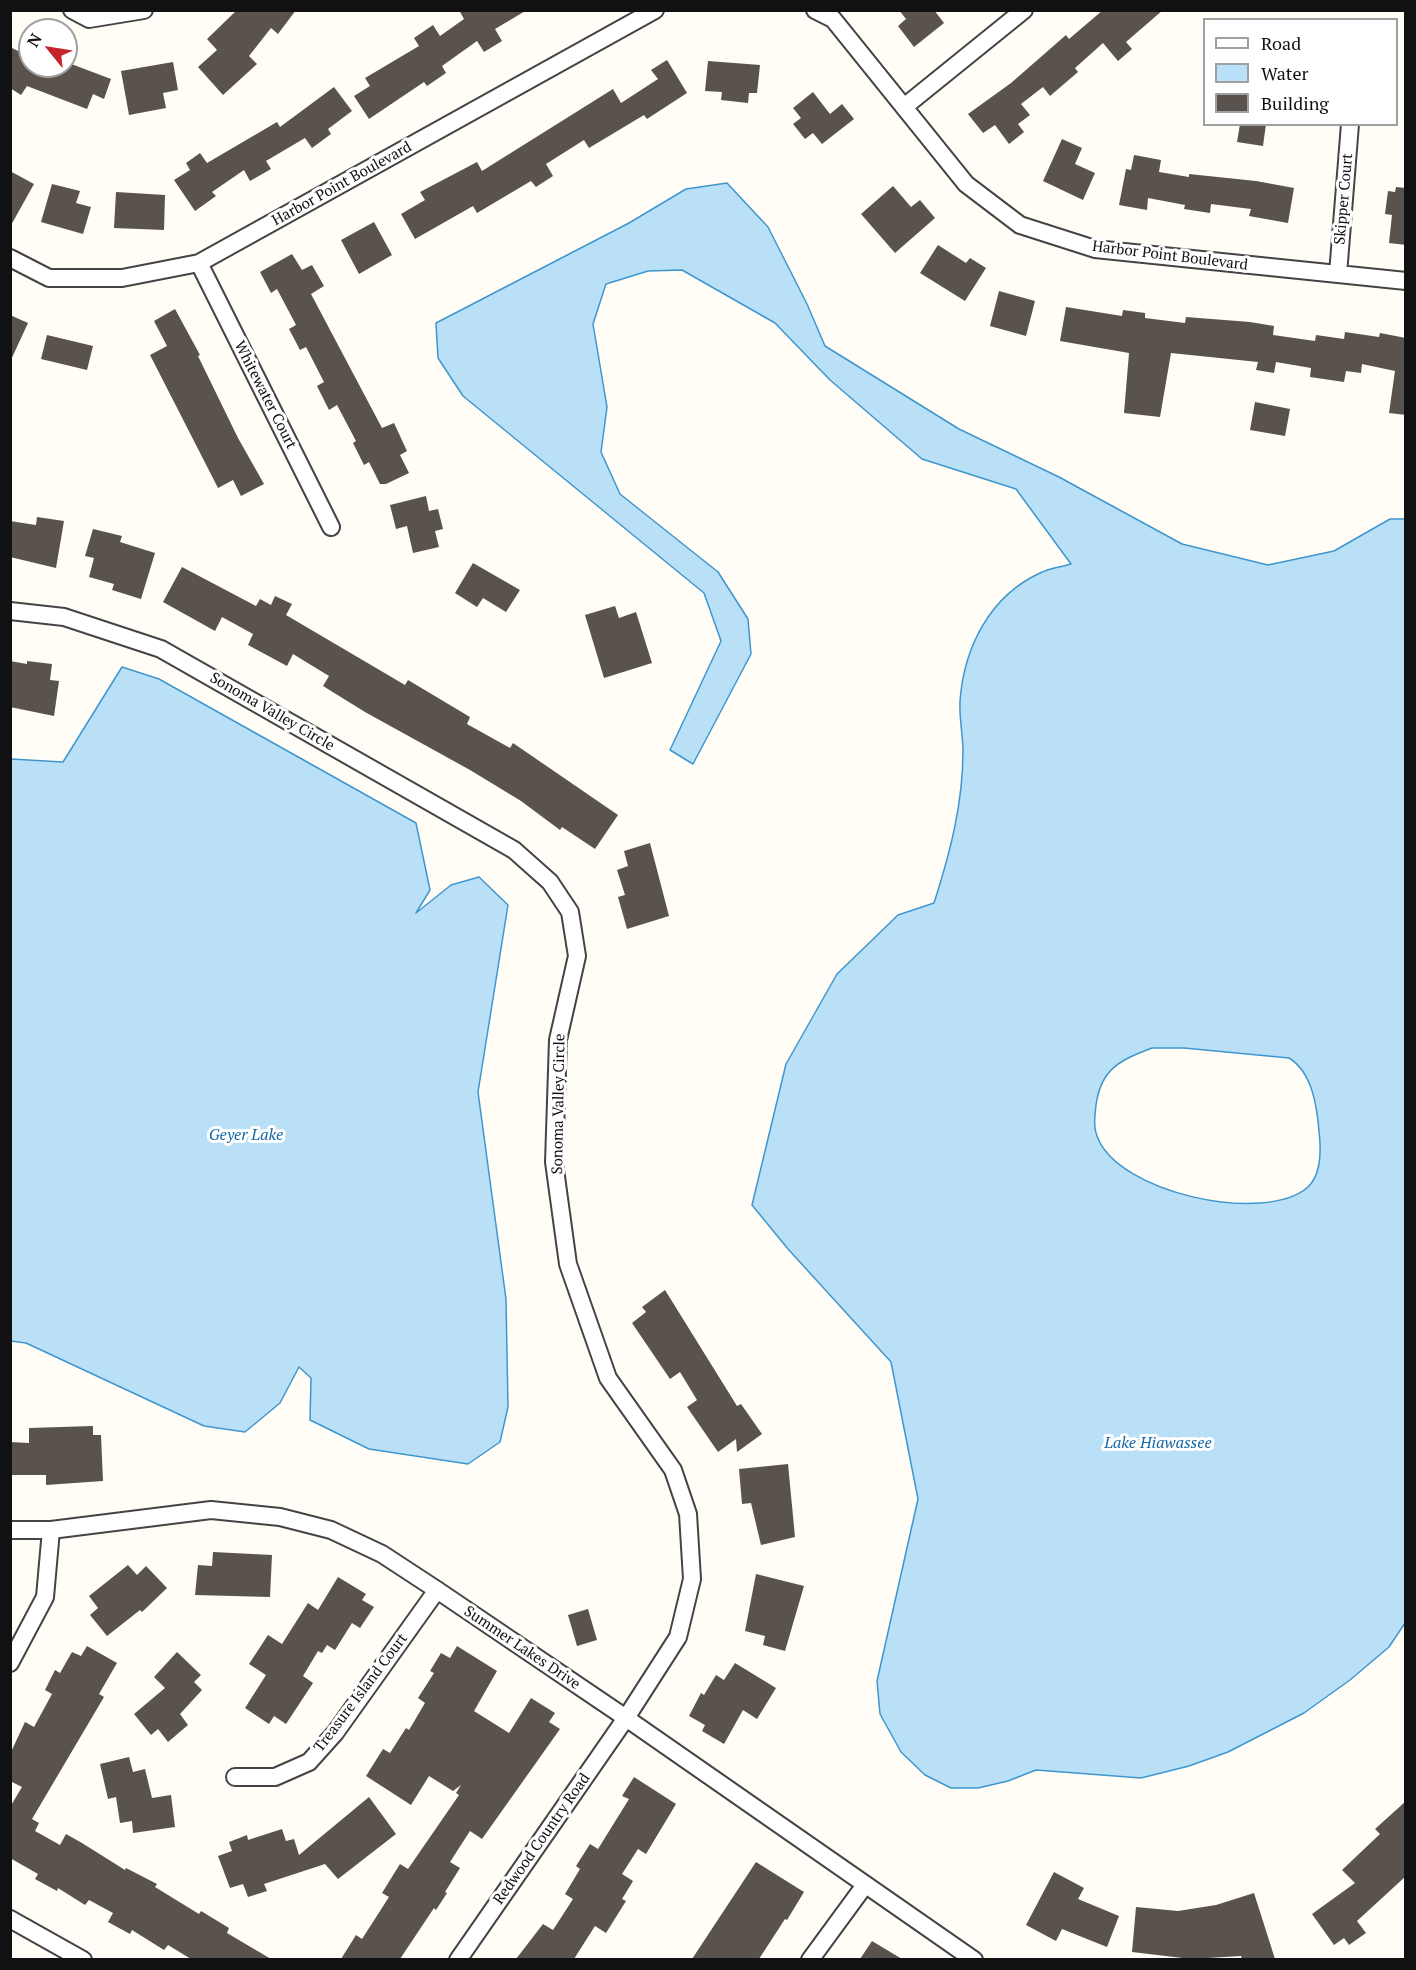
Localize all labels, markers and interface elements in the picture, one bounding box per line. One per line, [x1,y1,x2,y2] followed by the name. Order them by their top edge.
[18,18,78,78] north arrow
[1203,18,1398,126] legend
[22,29,47,51] text: N
[1261,31,1301,55] text: Road
[1261,61,1308,85] text: Water
[1261,91,1329,115] text: Building
[269,138,415,230] street label: Harbor Point Boulevard
[1331,153,1357,245] street label: Skipper Court
[1091,238,1249,274] street label: Harbor Point Boulevard
[230,338,300,452] street label: Whitewater Court
[207,669,337,755] street label: Sonoma Valley Circle
[549,1033,569,1175] street label: Sonoma Valley Circle
[209,1125,283,1145] water label: Geyer Lake
[1104,1433,1212,1453] water label: Lake Hiawassee
[460,1602,584,1694] street label: Summer Lakes Drive
[310,1630,412,1756] street label: Treasure Island Court
[490,1770,594,1908] street label: Redwood Country Road

